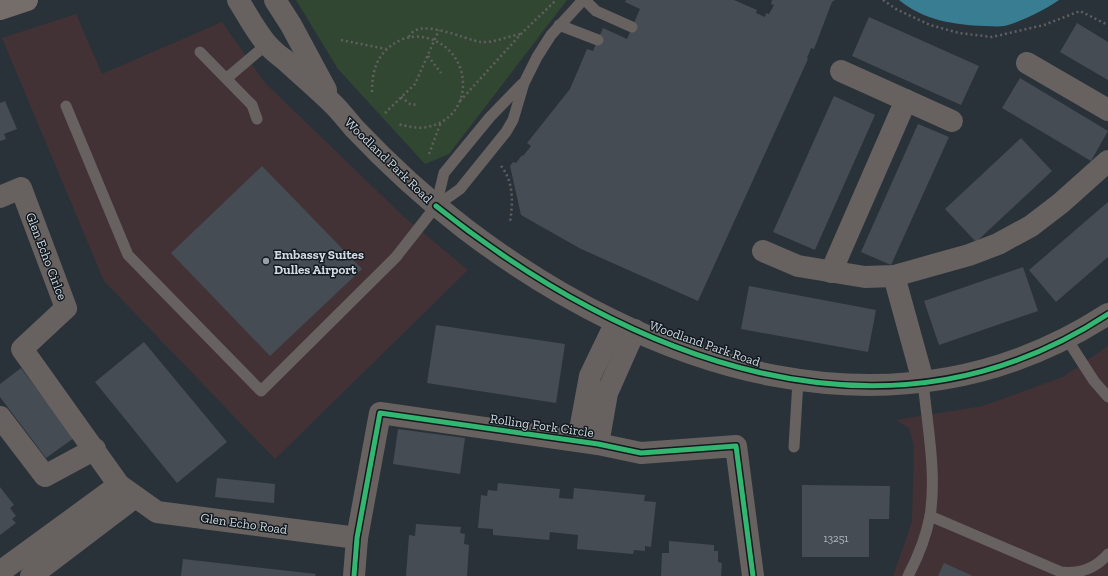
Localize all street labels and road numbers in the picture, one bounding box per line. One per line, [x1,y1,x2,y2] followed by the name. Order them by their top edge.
[342,115,436,206] street label: Woodland Park Road
[23,210,70,302] street label: Glen Echo Cirlce
[648,317,762,369] street label: Woodland Park Road
[489,411,595,440] street label: Rolling Fork Circle
[200,510,288,537] street label: Glen Echo Road

